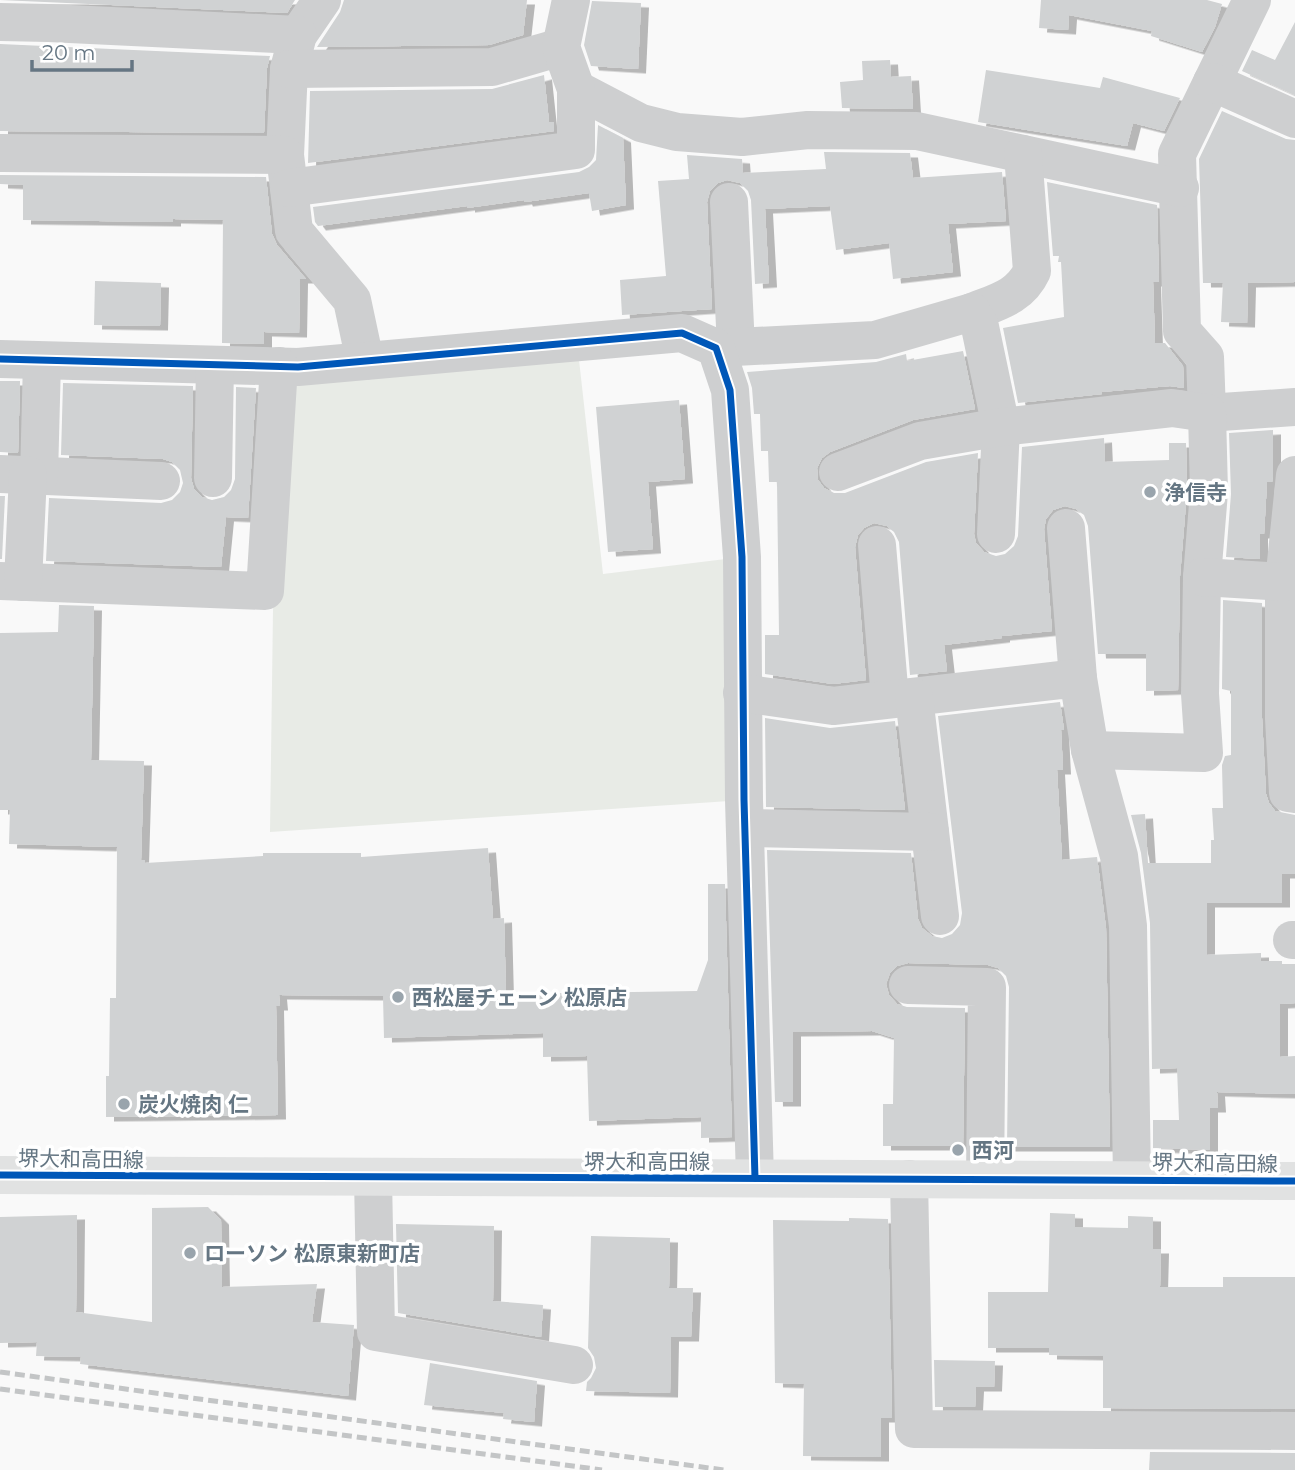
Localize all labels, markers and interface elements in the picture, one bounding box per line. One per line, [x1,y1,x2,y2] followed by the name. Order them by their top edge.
[32,28,131,72] scale bar
[42,40,96,65] text: 20 m
[1164,480,1227,505] place label: 浄信寺
[1142,484,1158,500] marker: 浄信寺
[412,985,627,1010] place label: 西松屋チェーン 松原店
[390,989,406,1005] marker: 西松屋チェーン 松原店
[138,1092,249,1117] place label: 炭火焼肉 仁
[116,1096,132,1112] marker: 炭火焼肉 仁
[972,1138,1014,1163] place label: 西河
[950,1142,966,1158] marker: 西河
[18,1145,144,1173] street label: 堺大和高田線
[584,1149,710,1174] street label: 堺大和高田線
[1152,1149,1278,1177] street label: 堺大和高田線
[204,1241,420,1266] place label: ローソン 松原東新町店
[182,1245,198,1261] marker: ローソン 松原東新町店

